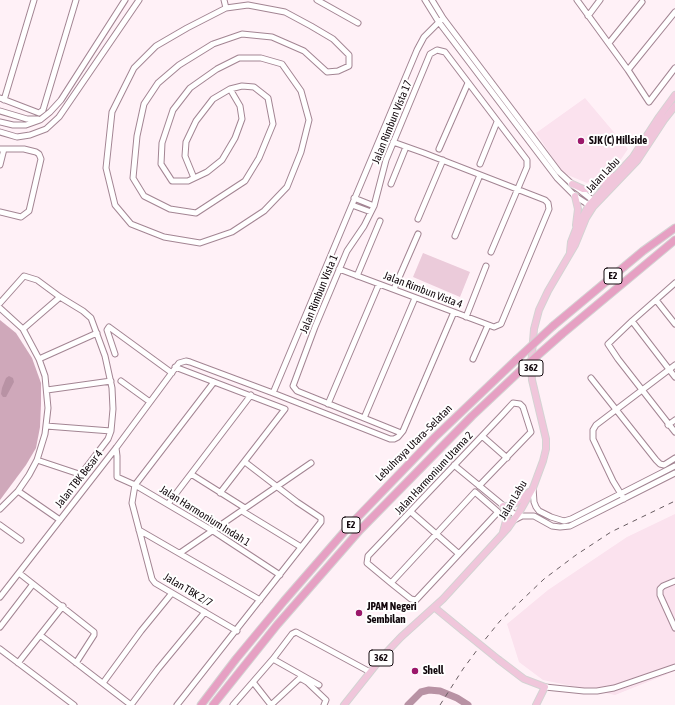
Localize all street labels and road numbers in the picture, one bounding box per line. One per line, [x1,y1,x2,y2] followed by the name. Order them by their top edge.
[369,78,415,166] street label: Jalan Rimbun Vista 17
[583,155,623,195] street label: Jalan Labu
[297,253,341,335] street label: Jalan Rimbun Vista 1
[604,268,622,284] road number: E2
[382,269,464,311] street label: Jalan Rimbun Vista 4
[519,360,543,376] road number: 362
[373,402,455,484] street label: Lebuhraya Utara–Selatan
[392,429,476,517] street label: Jalan Harmonium Utama 2
[52,448,106,510] street label: Jalan TBK Besar 4
[496,478,530,522] street label: Jalan Labu
[157,483,253,549] street label: Jalan Harmonium Indah 1
[342,517,360,533] road number: E2
[161,570,215,610] street label: Jalan TBK 2/7
[369,650,393,666] road number: 362

